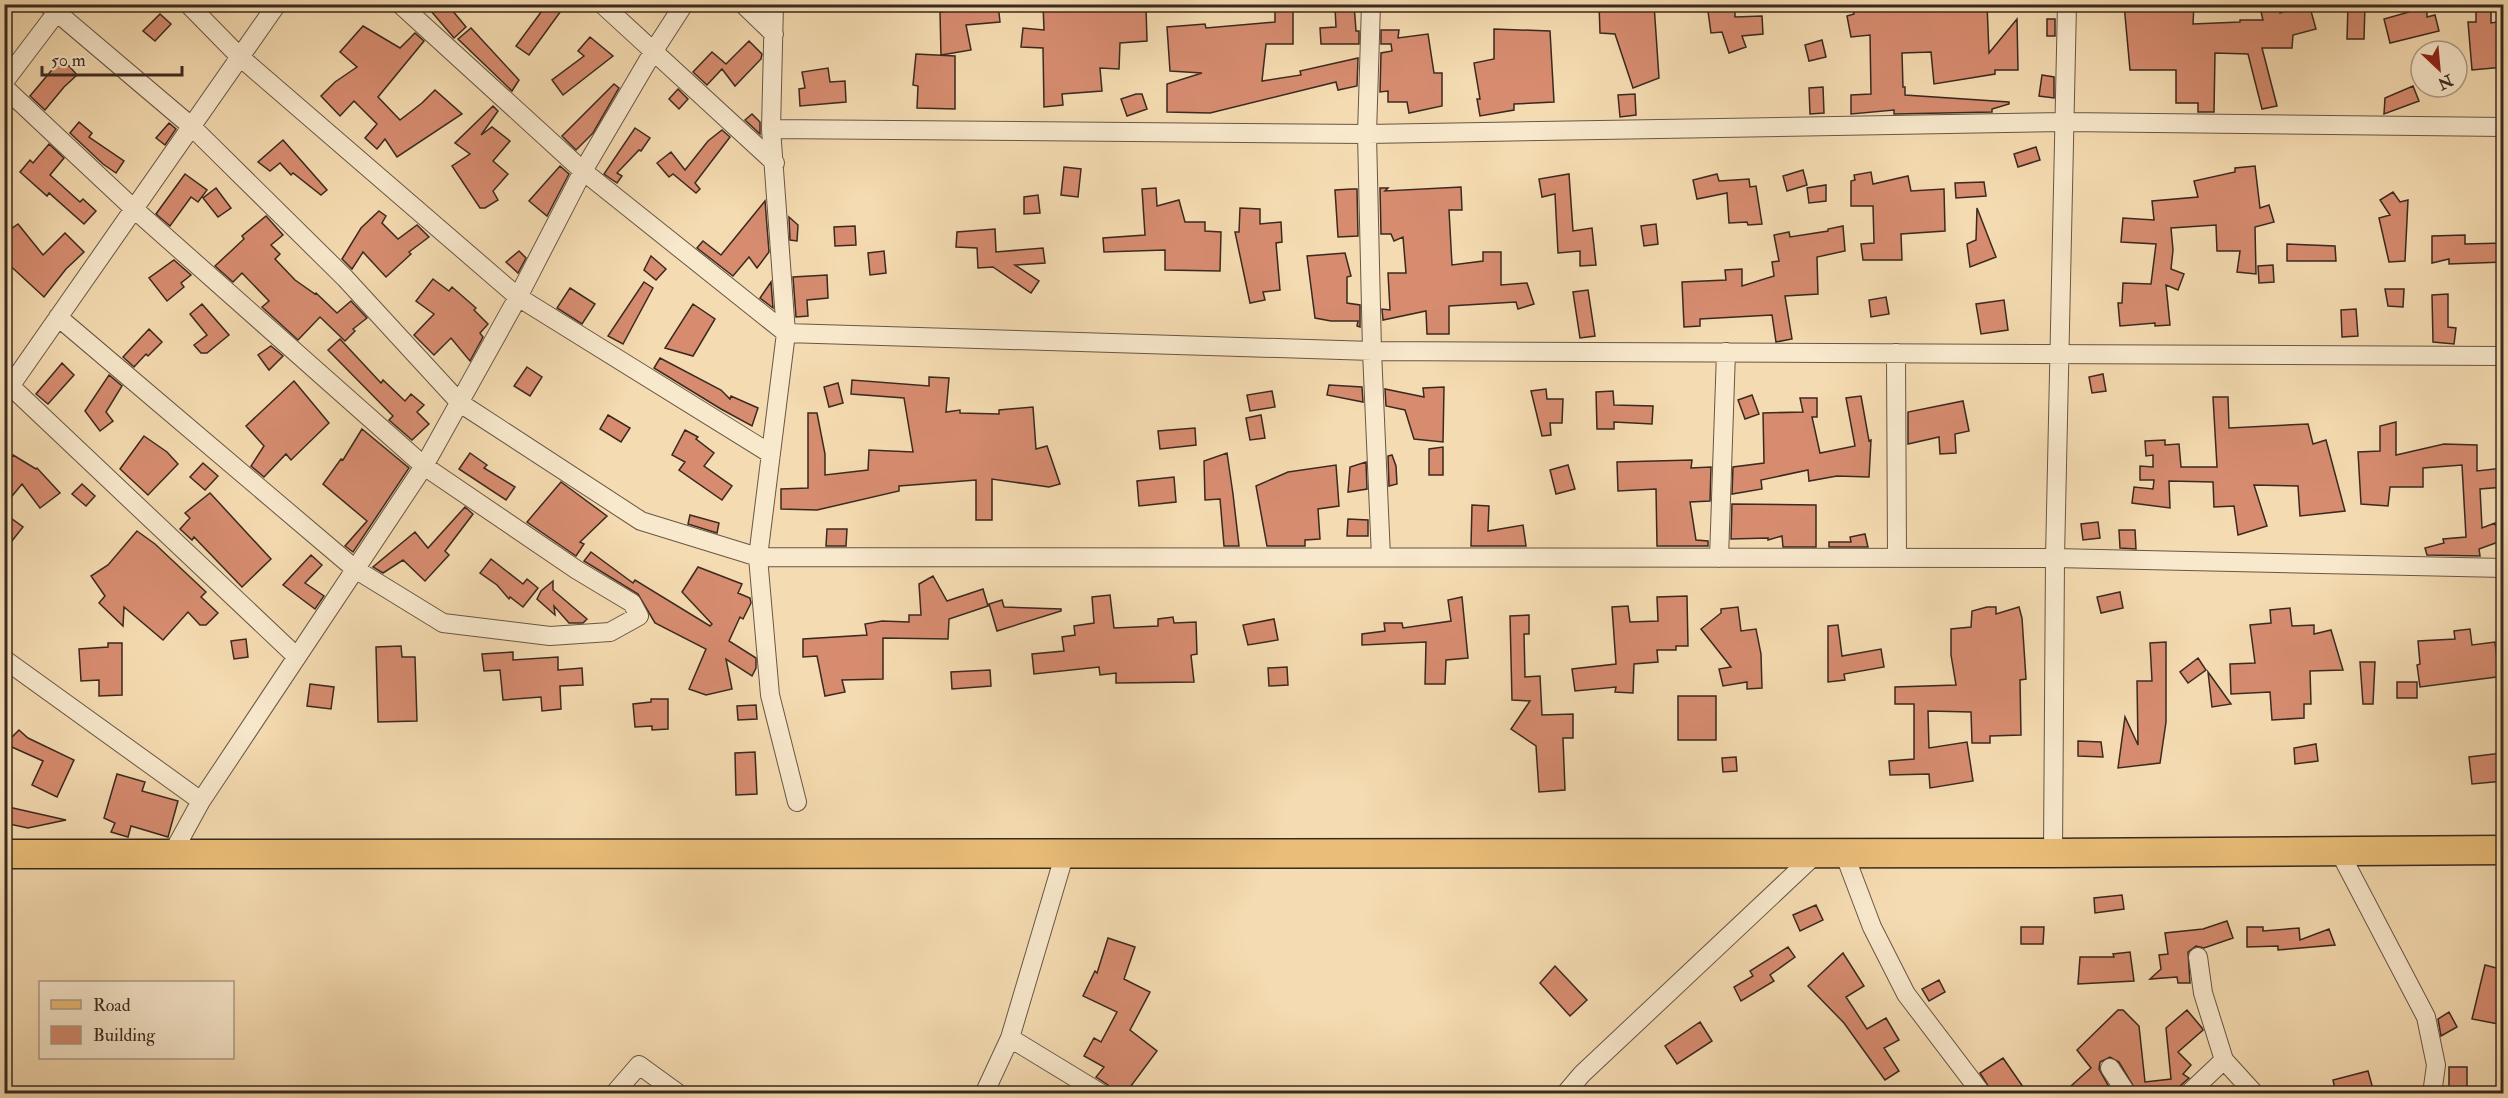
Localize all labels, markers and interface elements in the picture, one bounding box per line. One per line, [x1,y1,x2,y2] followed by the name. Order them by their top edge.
[42,39,182,77] scale bar
[2409,39,2469,99] north arrow
[51,49,86,72] text: 50 m
[2434,69,2457,94] text: N
[39,981,234,1059] legend
[93,994,131,1017] text: Road
[93,1024,156,1047] text: Building

